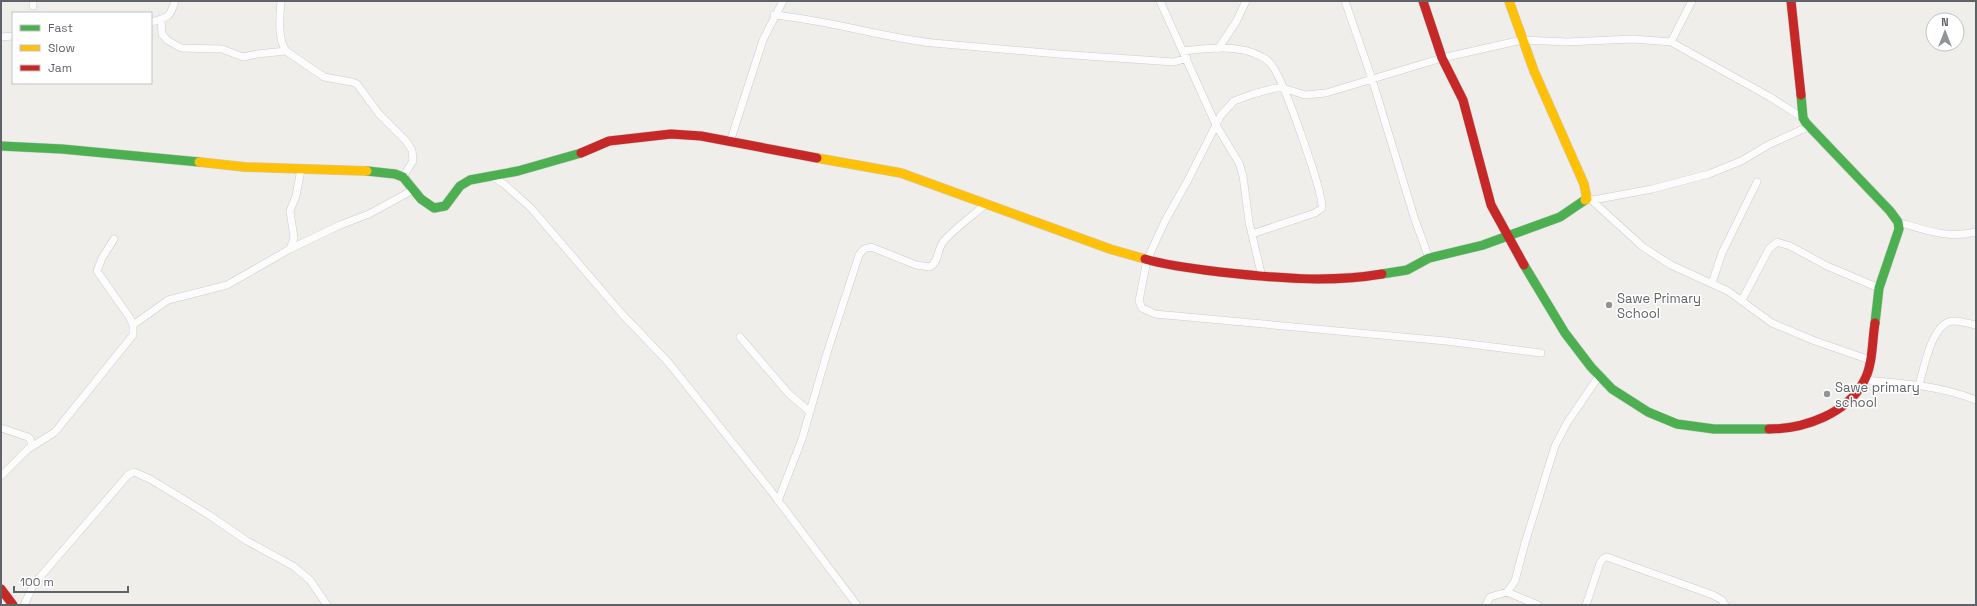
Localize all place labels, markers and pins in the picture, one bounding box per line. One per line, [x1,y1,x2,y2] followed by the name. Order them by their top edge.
[1617,290,1701,322] place label: Sawe Primary School
[1604,300,1614,310] marker: Sawe Primary School
[1835,379,1920,411] place label: Sawe primary school
[1822,389,1832,399] marker: Sawe primary school

